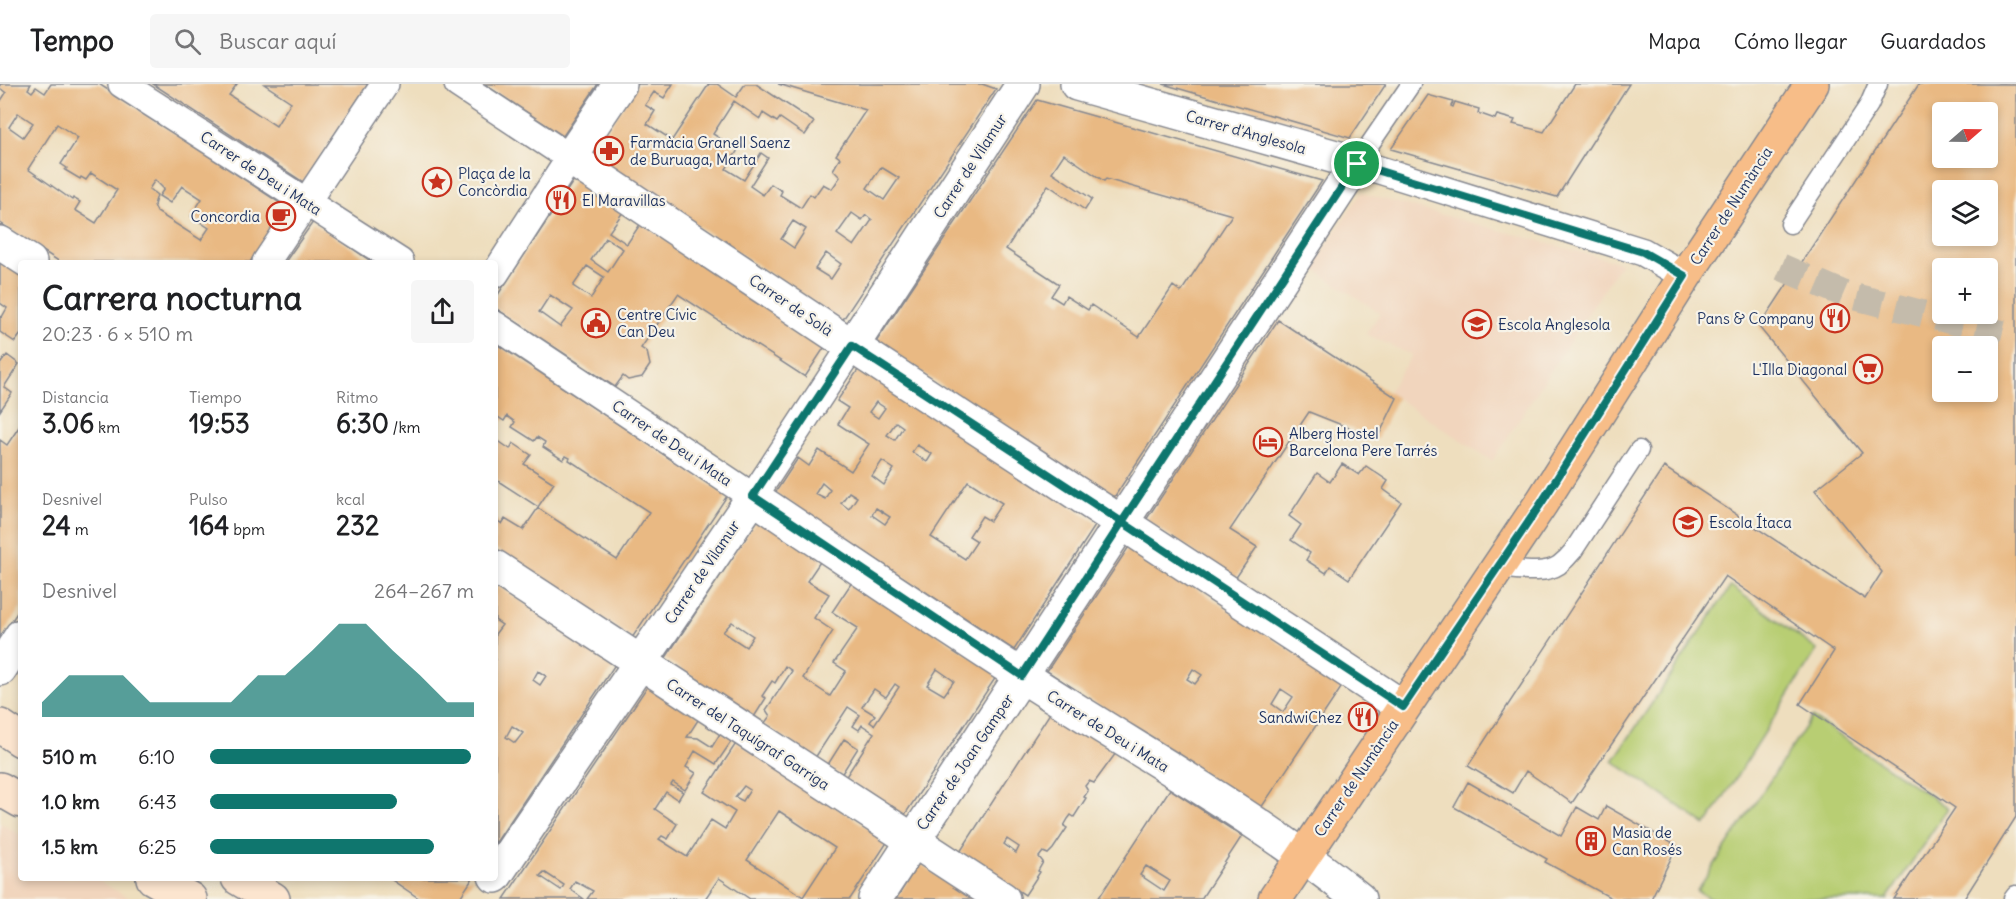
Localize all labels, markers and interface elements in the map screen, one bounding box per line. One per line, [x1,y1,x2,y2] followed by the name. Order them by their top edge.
[150,14,570,68] search box
[30,23,114,59] text: Tempo
[171,25,204,58] icon: search
[219,27,337,55] text: Buscar aquí
[1648,28,1701,55] text: Mapa
[1734,28,1847,55] text: Cómo llegar
[1880,28,1986,55] text: Guardados
[1932,102,1998,168] north arrow
[1932,102,1998,402] map controls
[1184,106,1309,158] street label: Carrer d'Anglesola
[929,110,1011,222] street label: Carrer de Vilamur
[197,127,325,219] street label: Carrer de Deu i Mata
[630,133,790,169] place label: Farmàcia Granell Saenz de Buruaga, Marta
[593,135,625,167] pharmacy icon: Farmàcia Granell Saenz de Buruaga, Marta
[1331,138,1382,189] pin
[1686,143,1777,269] street label: Carrer de Numància
[1340,147,1373,180] icon: arrive
[458,164,531,200] place label: Plaça de la Concòrdia
[421,166,453,198] place icon: Plaça de la Concòrdia
[1932,180,1998,246] button: layers
[545,184,577,216] restaurant icon: El Maravillas
[582,191,666,210] place label: El Maravillas
[265,200,297,232] cafe icon: Concordia
[191,207,260,226] place label: Concordia
[1932,258,1998,324] button: +
[745,270,837,340] street label: Carrer de Solà
[42,277,302,319] text: Carrera nocturna
[411,280,474,343] button: share
[1819,302,1851,334] restaurant icon: Pans & Company
[617,305,697,341] place label: Centre Cívic Can Deu
[580,307,612,339] public building icon: Centre Cívic Can Deu
[1461,308,1493,340] school or university icon: Escola Anglesola
[1697,309,1814,328] place label: Pans & Company
[1498,315,1611,334] place label: Escola Anglesola
[42,321,193,346] text: 20:23 · 6 × 510 m
[1932,336,1998,402] button: −
[1852,353,1884,385] supermarket icon: L'Illa Diagonal
[1752,360,1847,379] place label: L'Illa Diagonal
[42,387,109,407] text: Distancia
[189,387,242,407] text: Tiempo
[336,387,378,407] text: Ritmo
[608,396,736,490] street label: Carrer de Deu i Mata
[42,407,94,440] text: 3.06
[189,407,250,440] text: 19:53
[336,407,389,440] text: 6:30
[94,417,120,437] text: km
[389,417,421,437] text: /km
[1289,424,1438,460] place label: Alberg Hostel Barcelona Pere Tarrés
[1252,426,1284,458] hotel icon: Alberg Hostel Barcelona Pere Tarrés
[42,489,102,509] text: Desnivel
[189,489,228,509] text: Pulso
[336,489,365,509] text: kcal
[1672,506,1704,538] school or university icon: Escola Ítaca
[42,509,71,542] text: 24
[189,509,229,542] text: 164
[336,509,379,542] text: 232
[1709,513,1792,532] place label: Escola Ítaca
[660,517,744,627] street label: Carrer de Vilamur
[71,519,89,539] text: m
[229,519,265,539] text: bpm
[42,578,117,603] text: Desnivel
[374,578,474,603] text: 264–267 m
[663,674,834,794] street label: Carrer del Taquígraf Garriga
[1043,686,1173,777] street label: Carrer de Deu i Mata
[912,690,1018,834] street label: Carrer de Joan Gamper
[1347,701,1379,733] restaurant icon: SandwiChez
[1259,708,1342,727] place label: SandwiChez
[1310,715,1402,840] street label: Carrer de Numància
[42,744,97,769] text: 510 m
[138,744,175,769] text: 6:10
[42,789,100,814] text: 1.0 km
[138,789,177,814] text: 6:43
[1612,823,1682,859] place label: Masia de Can Rosés
[1575,825,1607,857] building icon: Masia de Can Rosés
[42,834,98,859] text: 1.5 km
[138,834,177,859] text: 6:25

